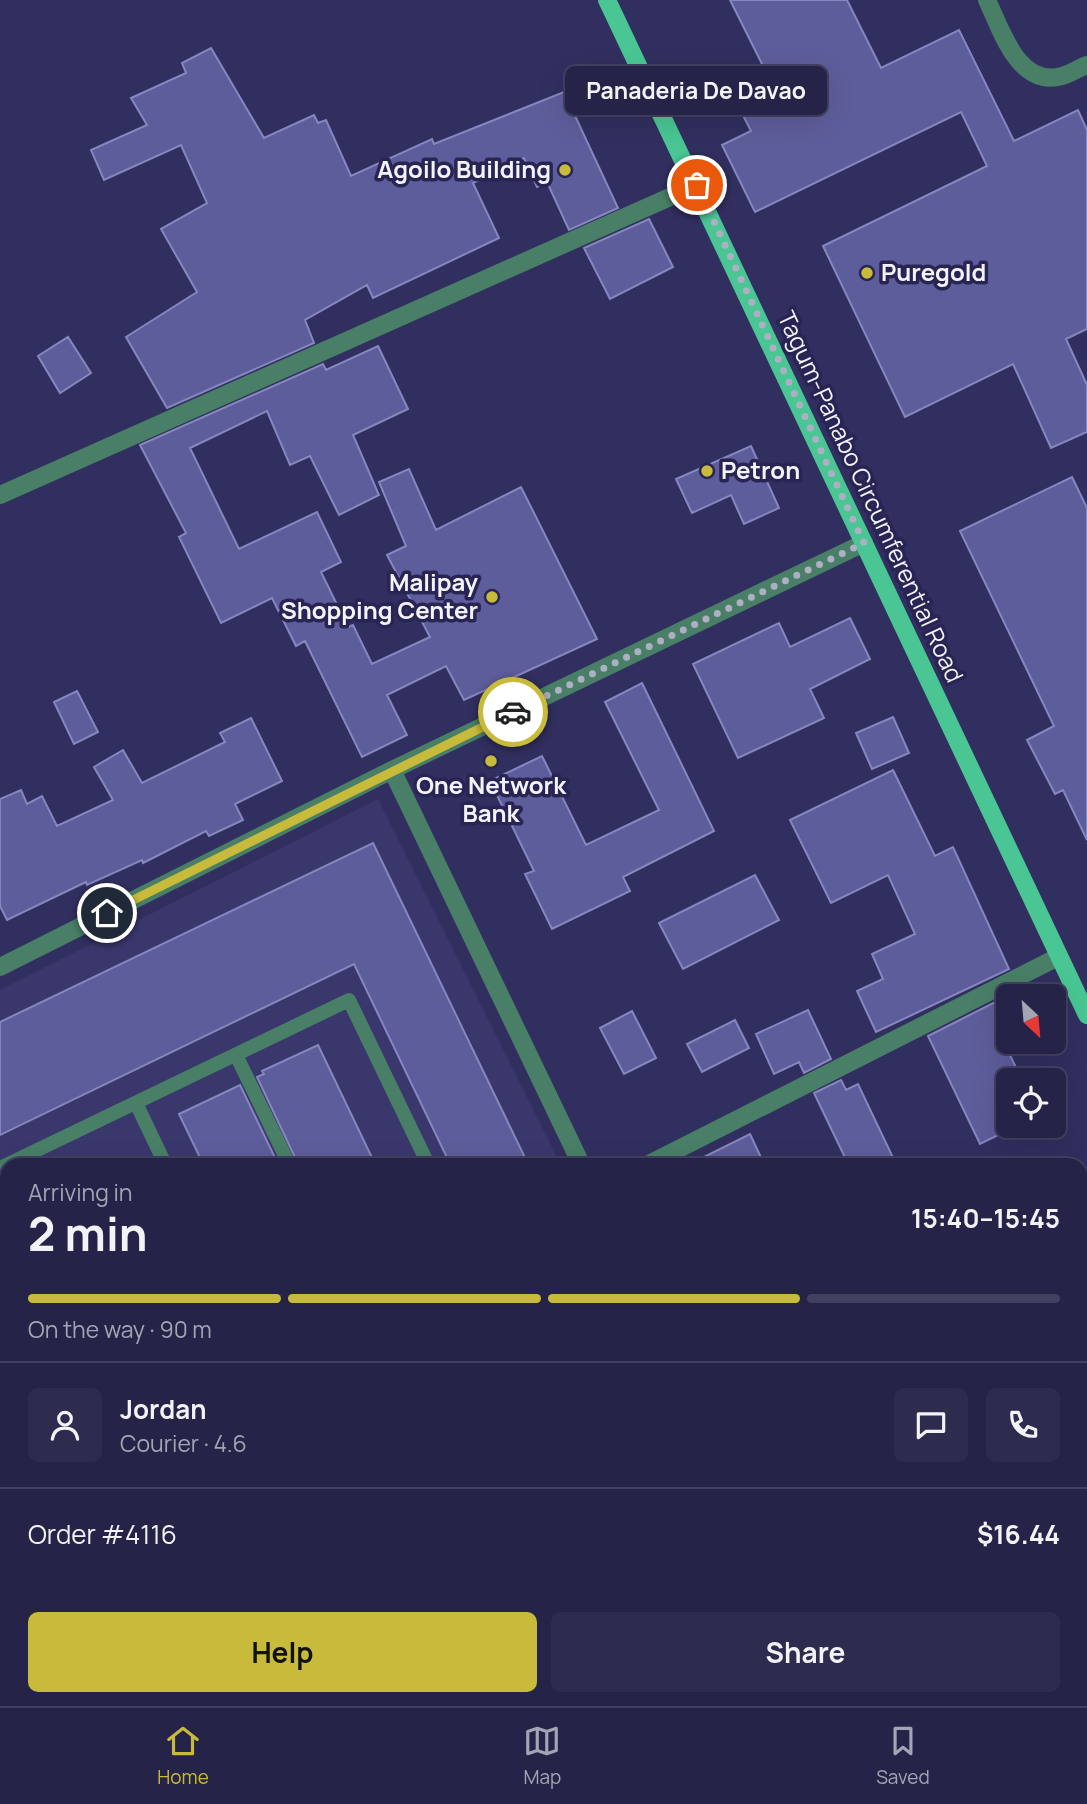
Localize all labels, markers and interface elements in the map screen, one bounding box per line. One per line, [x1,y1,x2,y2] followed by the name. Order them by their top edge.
[566,66,828,115] callout: Panaderia De Davao
[586,74,806,106] text: Panaderia De Davao
[377,152,551,185] place label: Agoilo Building
[667,155,727,215] pin
[557,162,573,178] marker: Agoilo Building
[678,166,716,204] icon: bag
[881,255,986,288] place label: Puregold
[859,265,875,281] marker: Puregold
[771,305,972,687] street label: Tagum-Panabo Circumferential Road
[721,453,800,486] place label: Petron
[699,463,715,479] marker: Petron
[281,565,479,626] place label: Malipay Shopping Center
[484,589,500,605] marker: Malipay Shopping Center
[478,677,548,747] courier
[494,693,532,731] icon: car
[483,753,499,769] marker: One Network Bank
[416,768,567,829] place label: One Network Bank
[77,883,137,943] pin
[88,894,126,932] icon: home
[996,984,1066,1054] north arrow
[996,984,1066,1138] map controls
[996,1068,1066,1138] button: locate
[28,1176,133,1208] text: Arriving in
[911,1200,1060,1236] text: 15:40–15:45
[28,1202,148,1265] text: 2 min
[28,1313,212,1345] text: On the way · 90 m
[28,1388,102,1462] button: person
[894,1388,968,1462] button: chat
[986,1388,1060,1462] button: phone
[120,1391,206,1427] text: Jordan
[120,1427,247,1459] text: Courier · 4.6
[28,1516,177,1552] text: Order #4116
[977,1516,1060,1552] text: $16.44
[28,1612,537,1692] button: Help
[551,1612,1060,1692] button: Share
[157,1722,209,1790] tab: Home
[523,1722,561,1790] tab: Map
[876,1722,930,1790] tab: Saved

